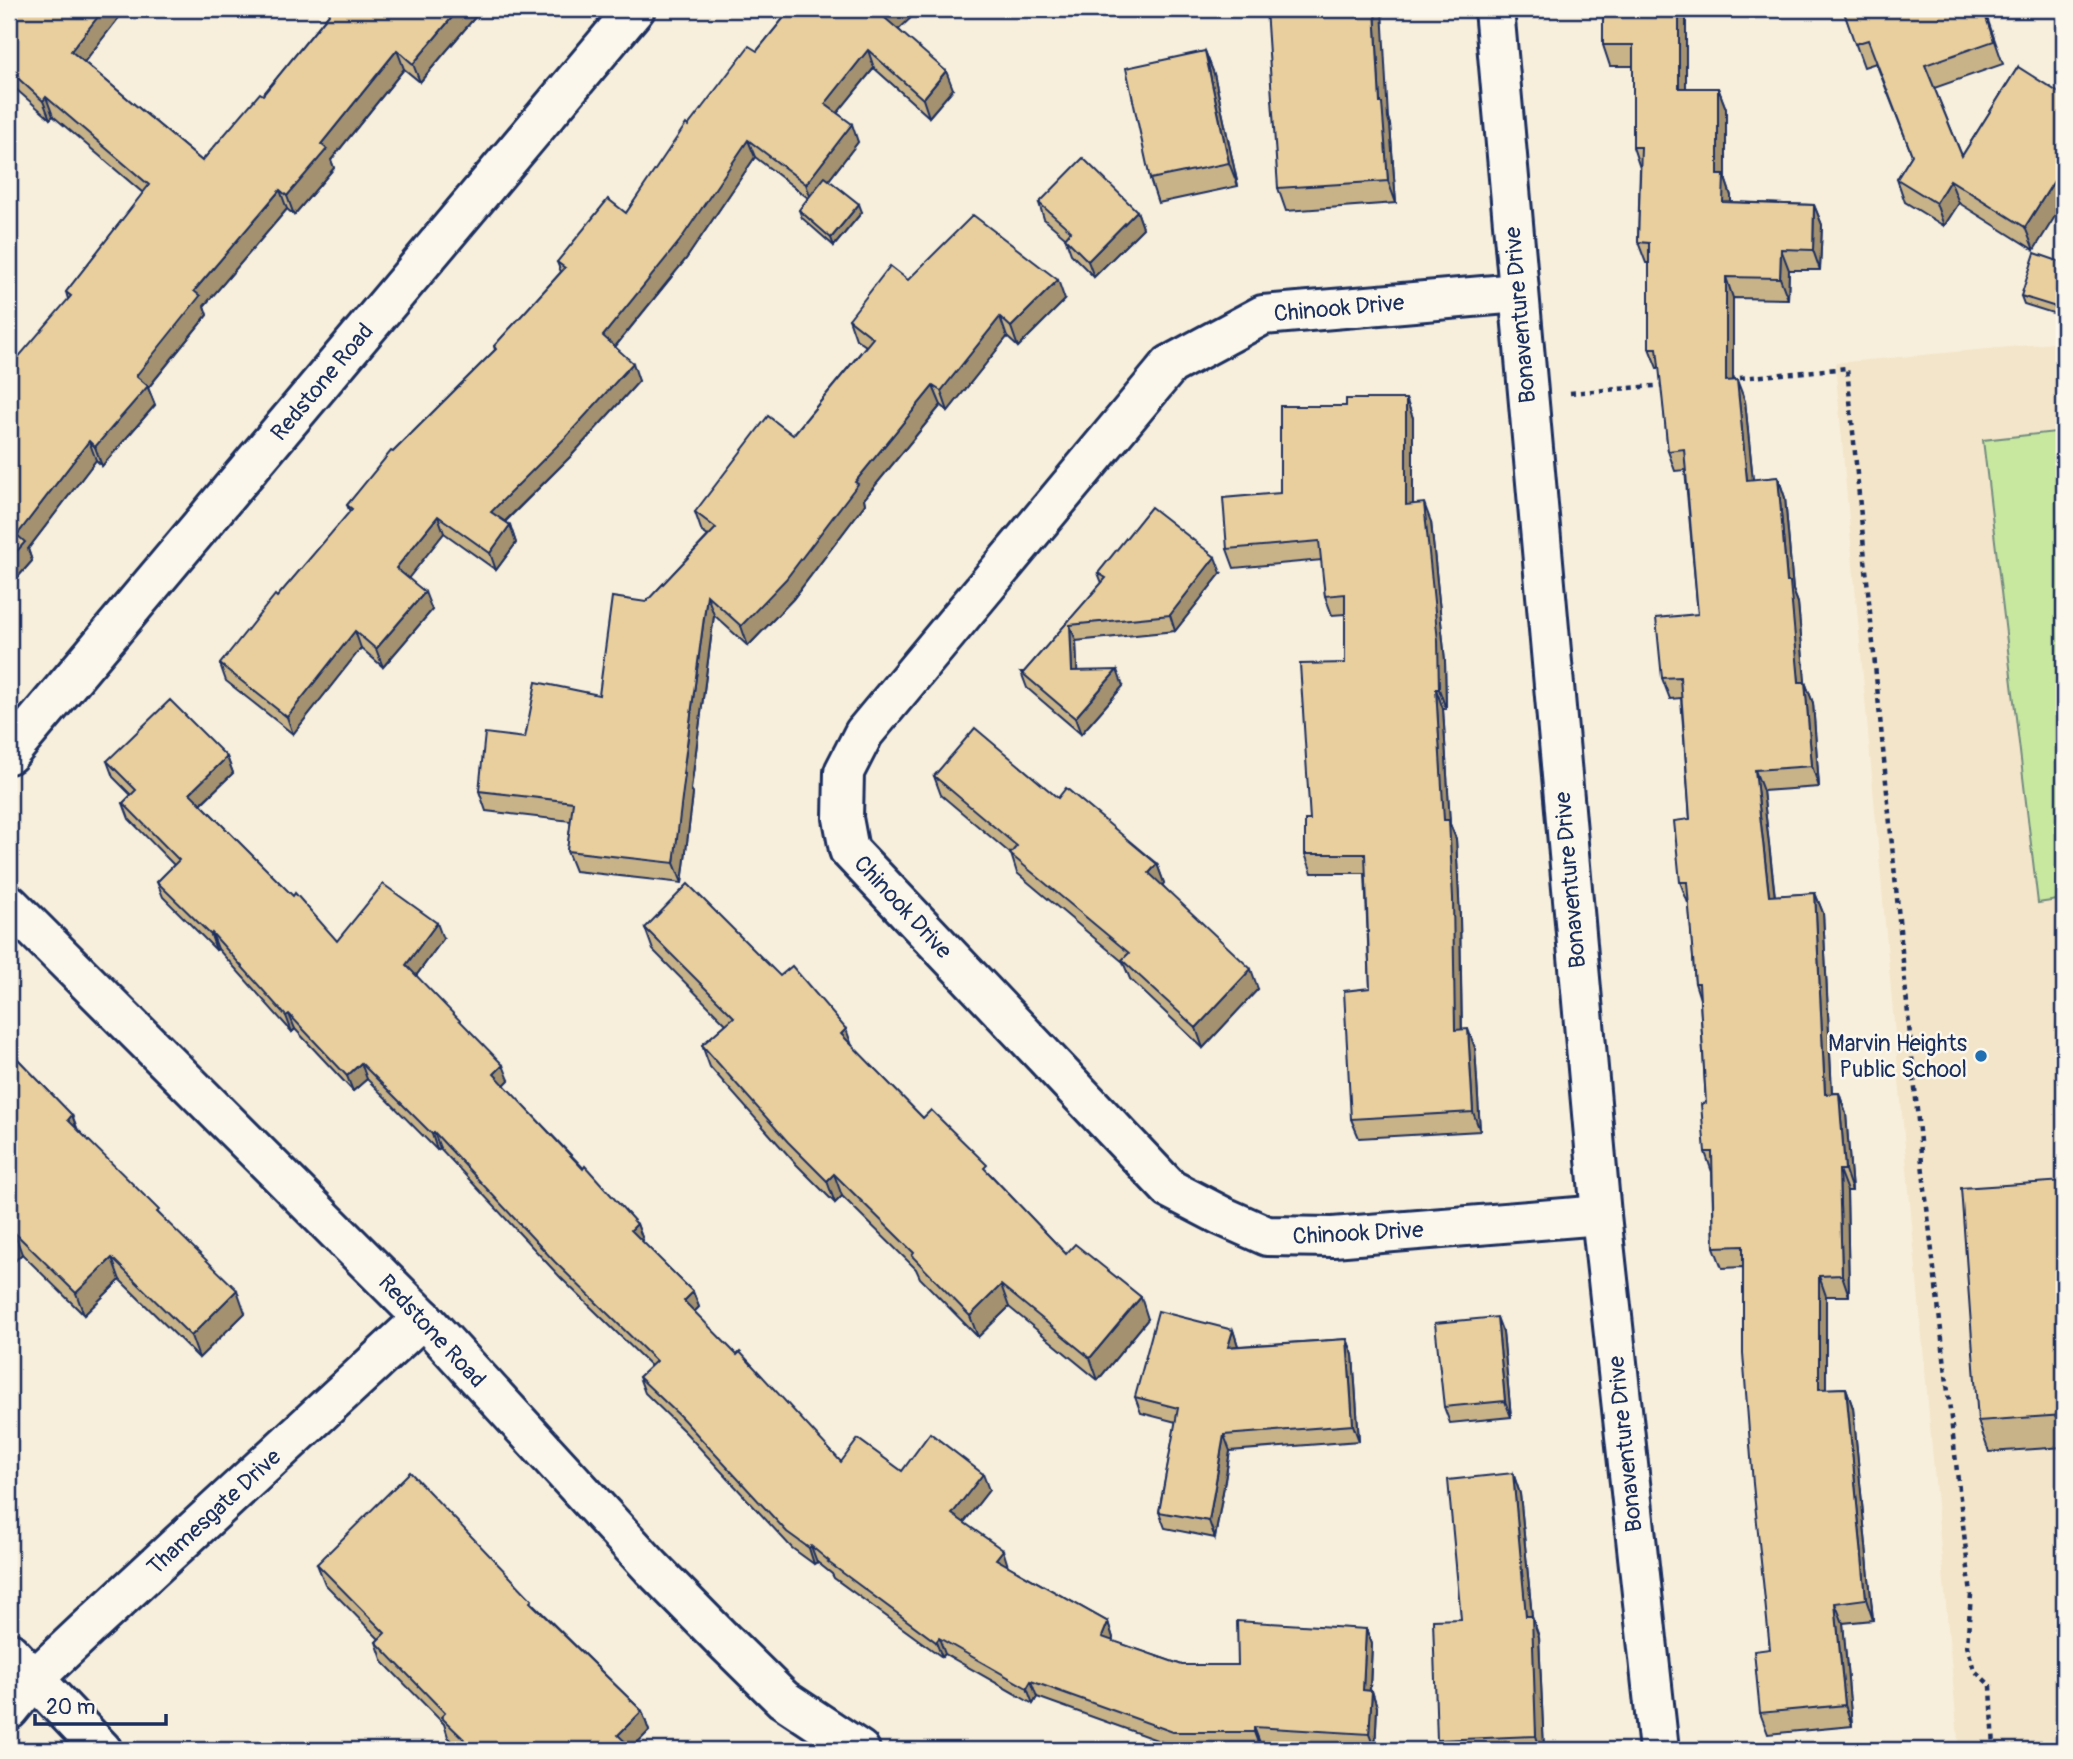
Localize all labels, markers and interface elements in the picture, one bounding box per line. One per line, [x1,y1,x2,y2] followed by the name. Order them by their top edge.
[1498,225,1542,404] street label: Bonaventure Drive
[1273,288,1406,328] street label: Chinook Drive
[264,317,380,447] street label: Redstone Road
[1548,790,1592,969] street label: Bonaventure Drive
[848,849,959,965] street label: Chinook Drive
[1828,1029,1967,1084] place label: Marvin Heights Public School
[1973,1048,1989,1064] marker: Marvin Heights Public School
[1292,1215,1425,1251] street label: Chinook Drive
[372,1268,492,1394] street label: Redstone Road
[1601,1354,1649,1533] street label: Bonaventure Drive
[141,1442,287,1581] street label: Thamesgate Drive
[35,1682,166,1726] scale bar
[46,1694,95,1721] text: 20 m

